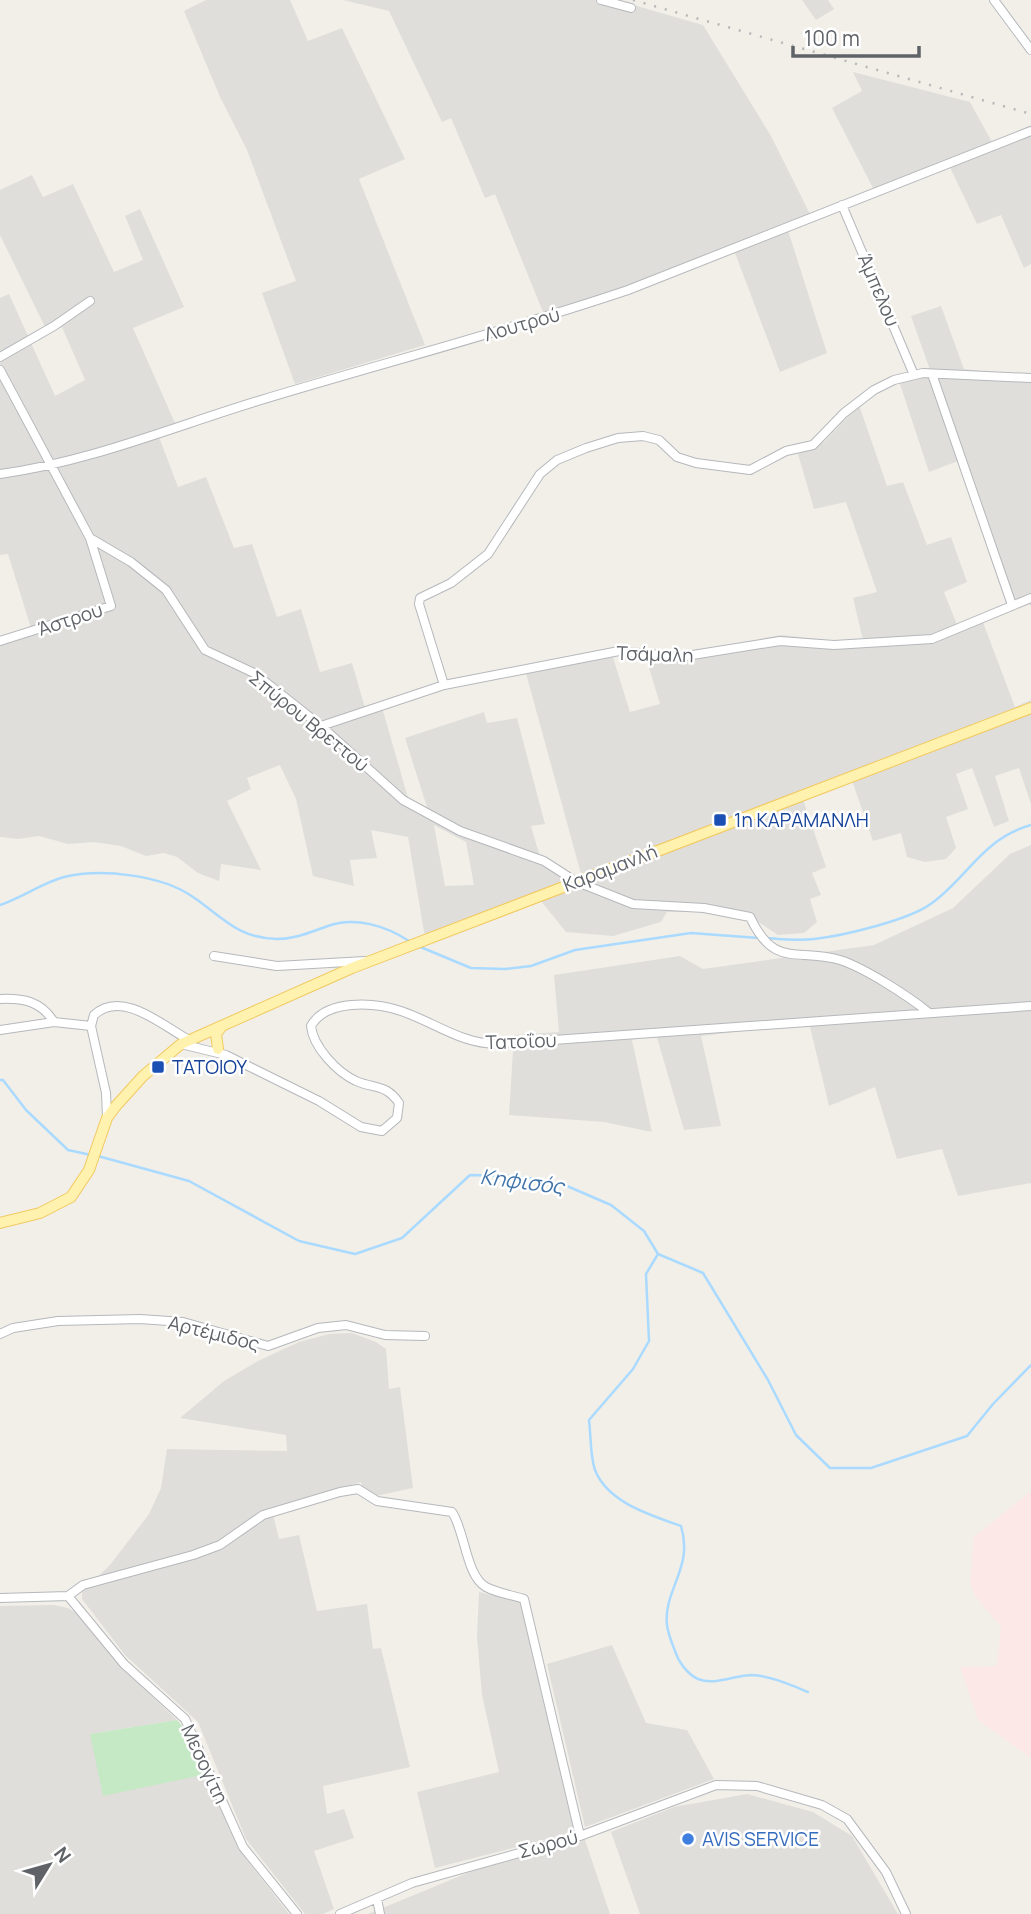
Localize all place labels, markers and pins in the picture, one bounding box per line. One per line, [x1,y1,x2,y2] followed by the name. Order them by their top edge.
[734,807,869,833] place label: 1η ΚΑΡΑΜΑΝΛΗ
[712,812,728,828] marker: 1η ΚΑΡΑΜΑΝΛΗ
[172,1054,248,1080] place label: ΤΑΤΟΙΟΥ
[150,1059,166,1075] marker: ΤΑΤΟΙΟΥ
[702,1826,819,1852] place label: AVIS SERVICE
[680,1831,696,1847] marker: AVIS SERVICE

